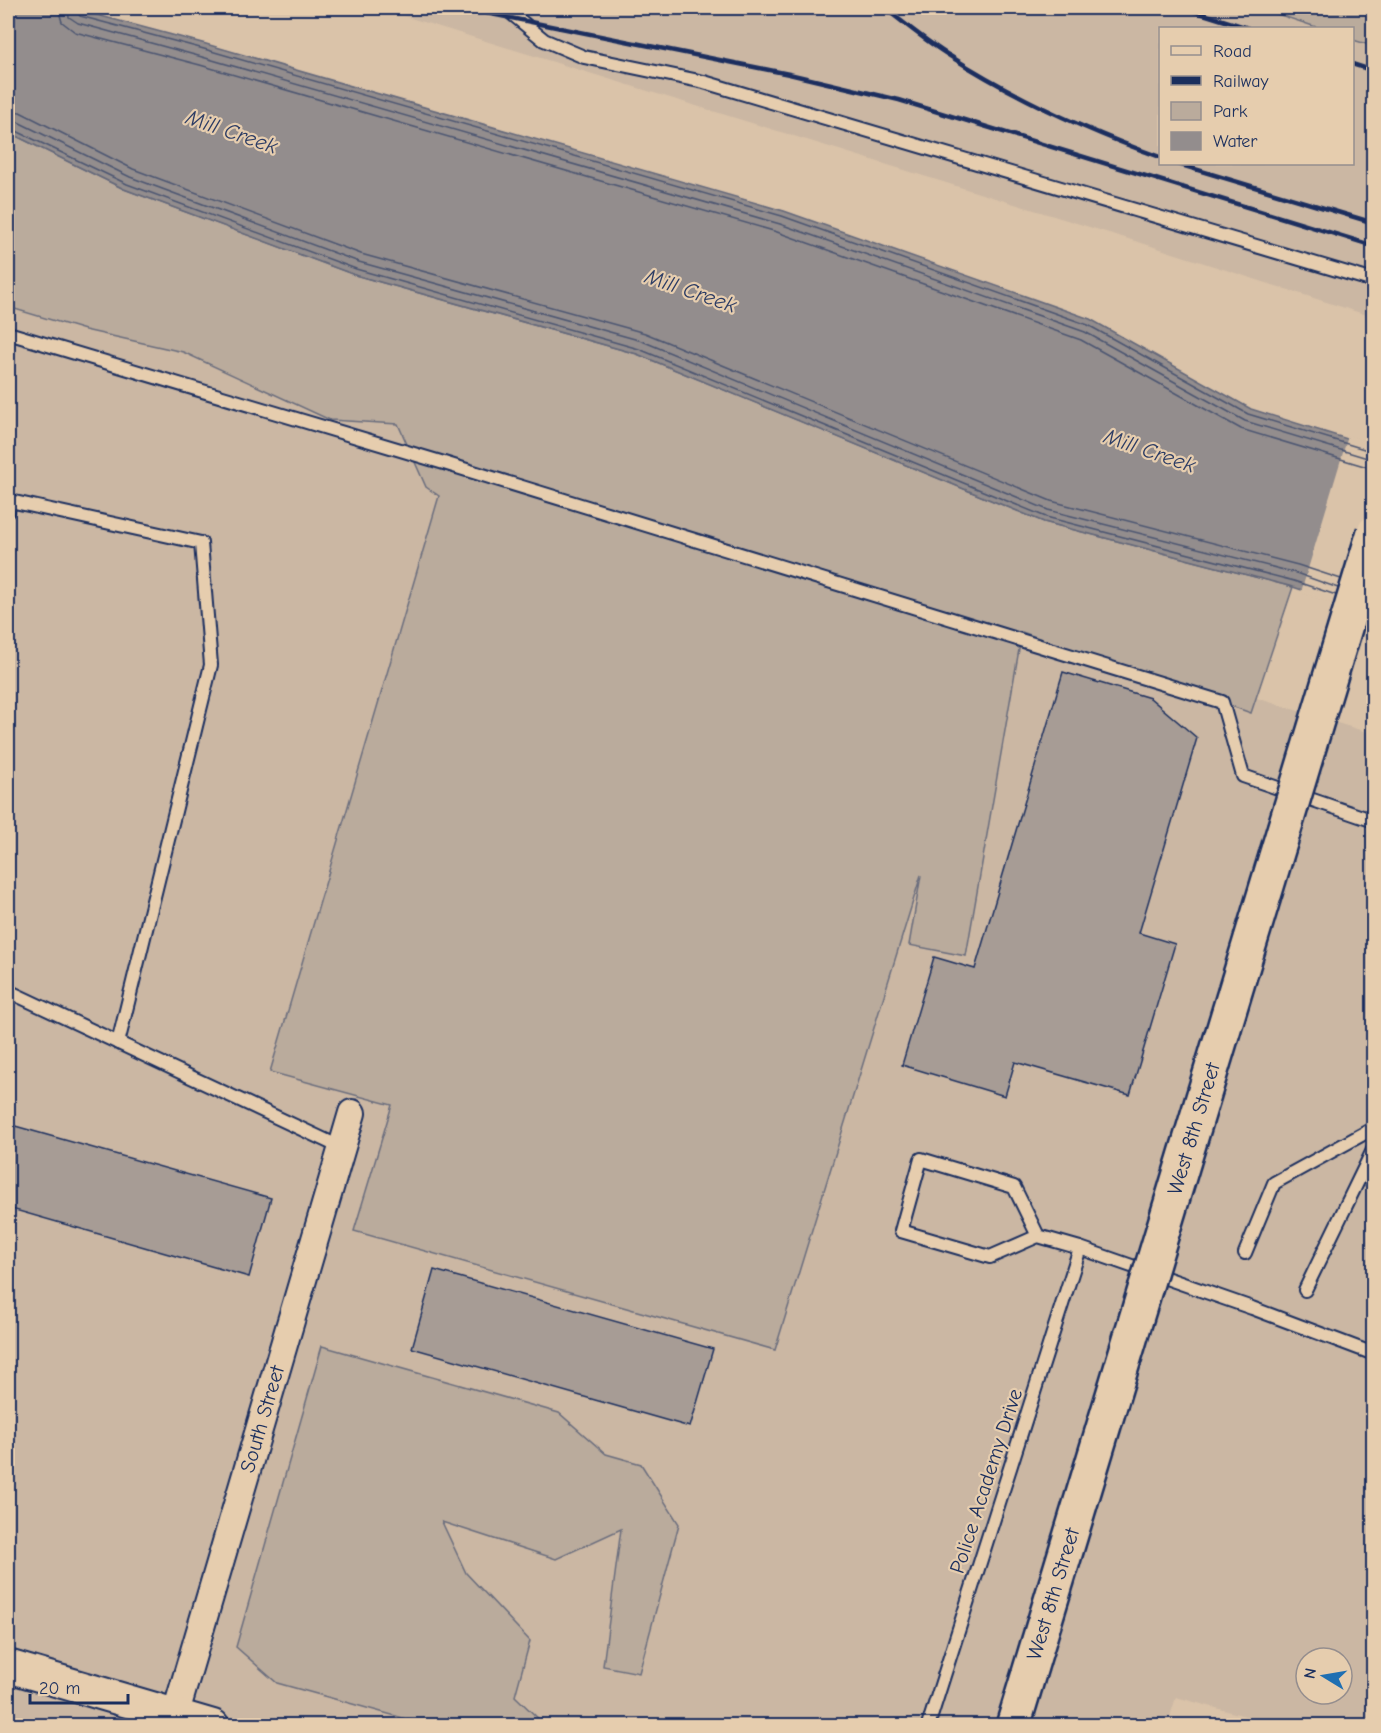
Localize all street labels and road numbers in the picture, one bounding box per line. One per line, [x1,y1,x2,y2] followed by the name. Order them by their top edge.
[1162,1059,1225,1198] street label: West 8th Street
[235,1362,289,1475] street label: South Street
[945,1386,1027,1576] street label: Police Academy Drive
[1022,1524,1085,1663] street label: West 8th Street

